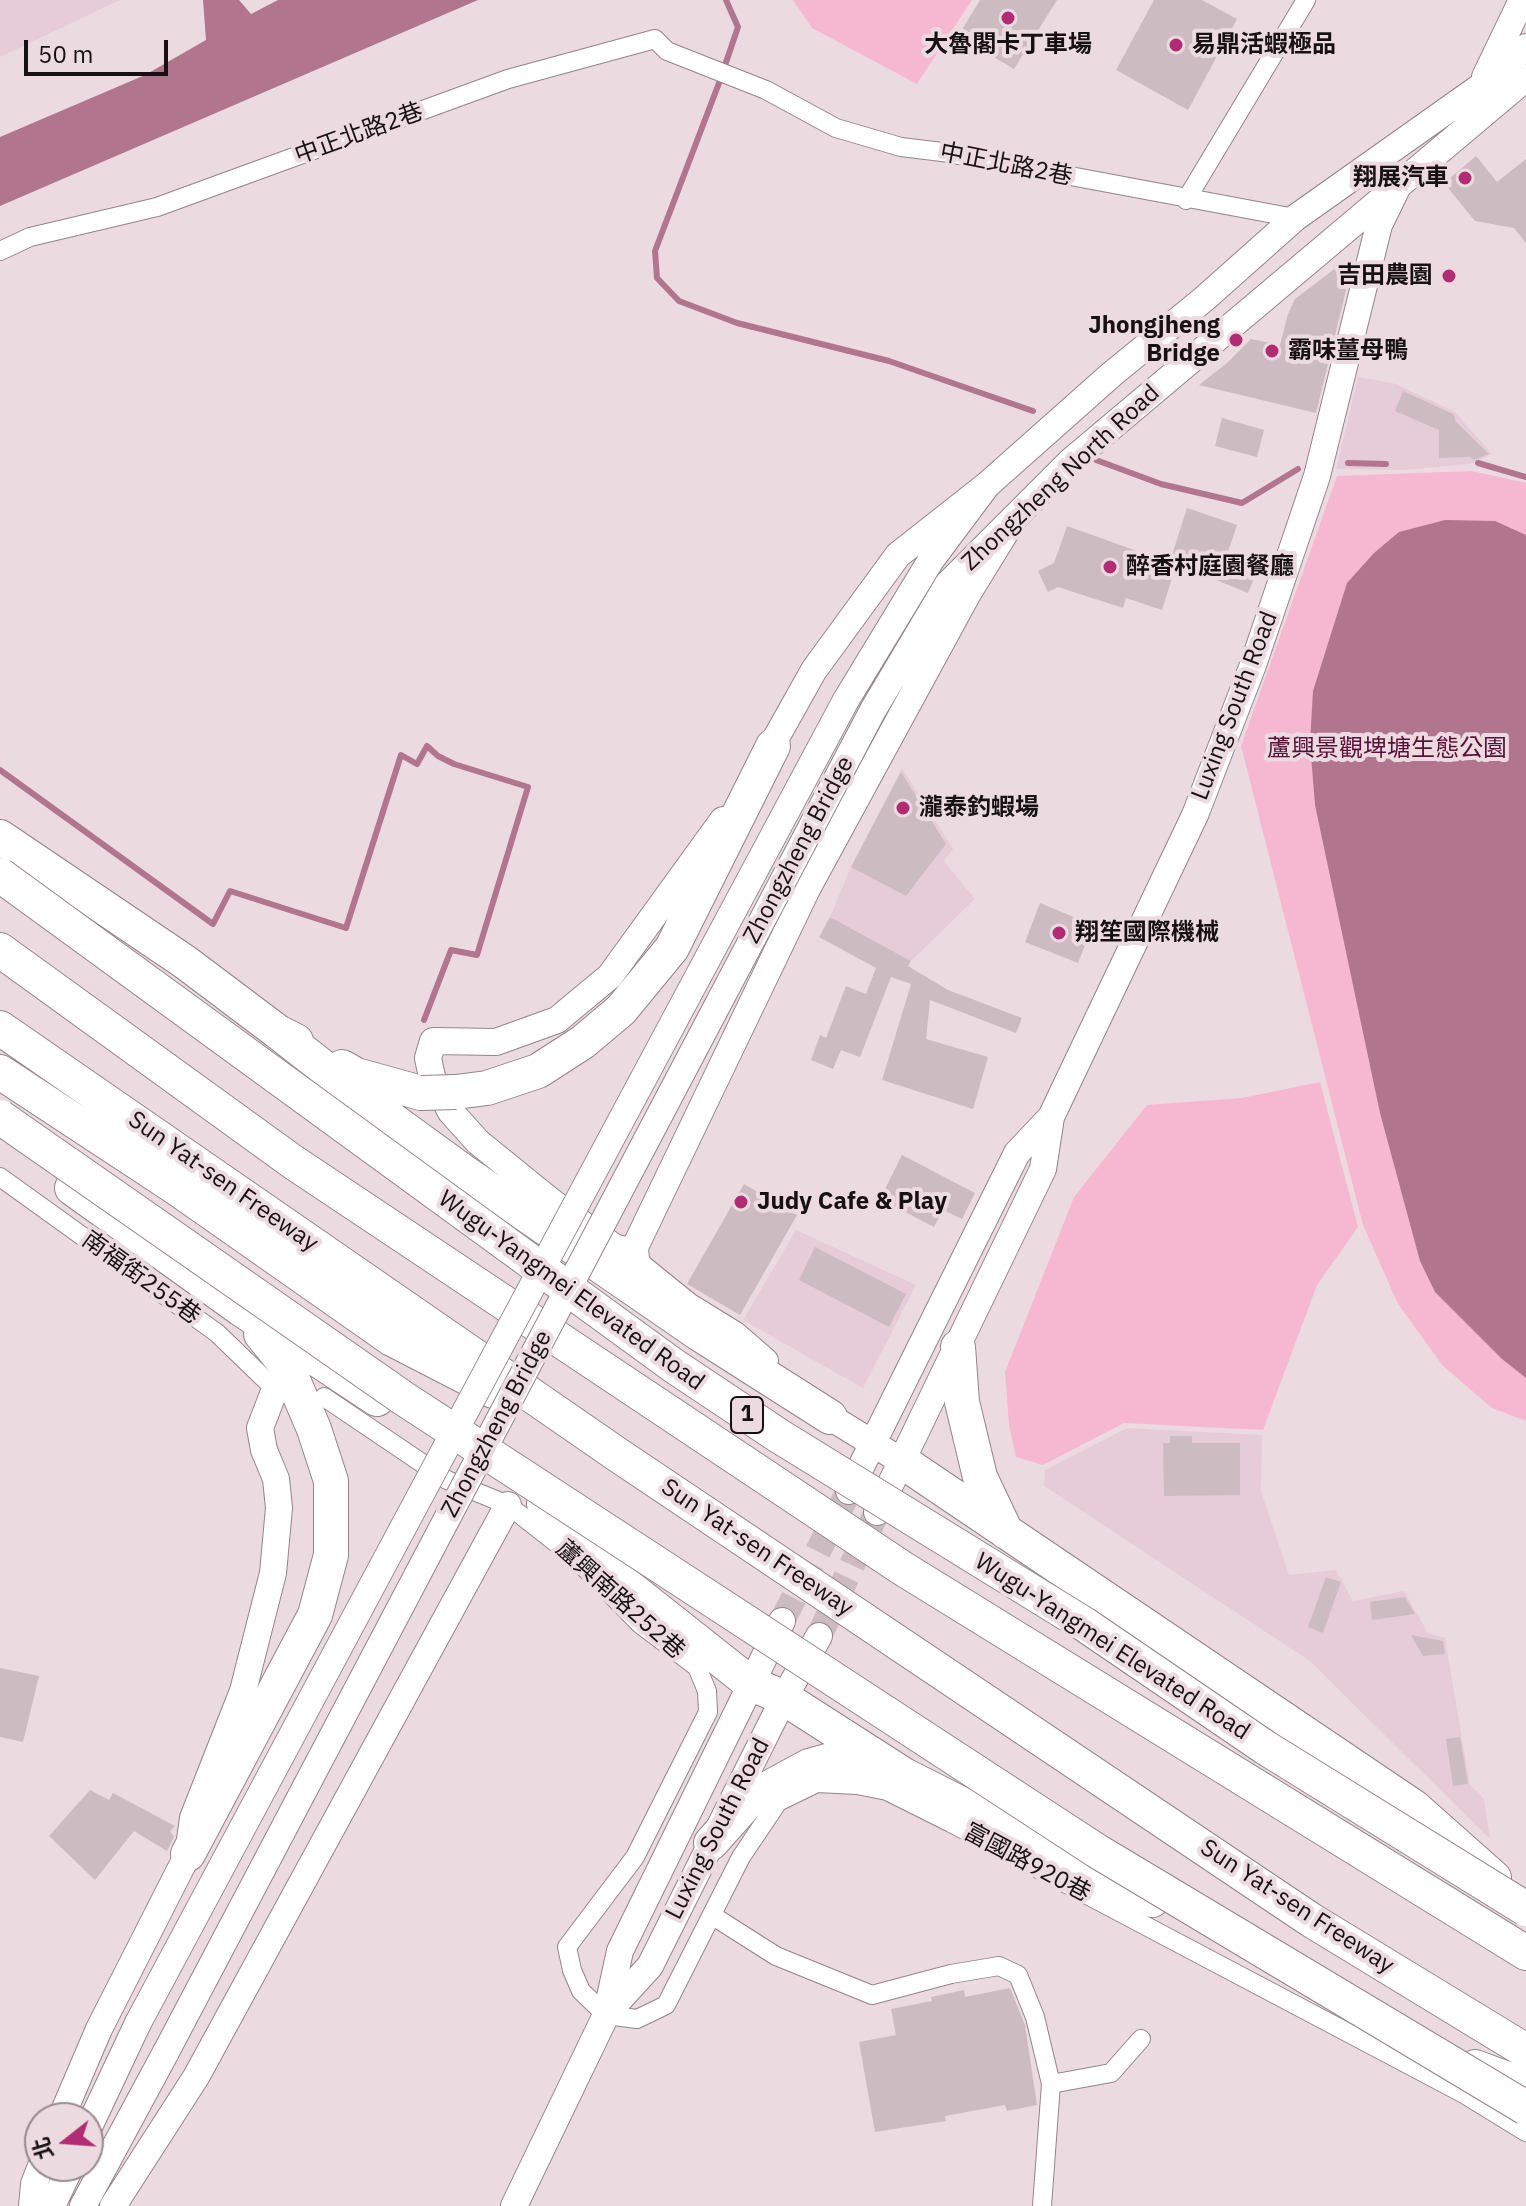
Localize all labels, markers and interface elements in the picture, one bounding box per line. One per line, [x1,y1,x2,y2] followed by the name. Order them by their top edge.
[999,9,1017,27] marker: 大魯閣卡丁車場
[28,24,172,74] scale bar
[924,31,1092,59] place label: 大魯閣卡丁車場
[1192,31,1336,59] place label: 易鼎活蝦極品
[1167,36,1185,54] marker: 易鼎活蝦極品
[38,38,93,70] text: 50 m
[291,97,427,171] street label: 中正北路2巷
[937,138,1075,192] street label: 中正北路2巷
[1353,164,1449,192] place label: 翔展汽車
[1456,169,1474,187] marker: 翔展汽車
[1337,262,1433,290] place label: 吉田農園
[1440,267,1458,285] marker: 吉田農園
[1088,312,1220,368] place label: Jhongjheng Bridge
[1227,331,1245,349] marker: Jhongjheng Bridge
[1288,337,1408,365] place label: 霸味薑母鴨
[1263,342,1281,360] marker: 霸味薑母鴨
[956,379,1166,577] street label: Zhongzheng North Road
[1126,553,1294,581] place label: 醉香村庭園餐廳
[1101,558,1119,576] marker: 醉香村庭園餐廳
[1186,608,1284,804] street label: Luxing South Road
[1267,735,1507,763] park label: 蘆興景觀埤塘生態公園
[738,752,860,948] street label: Zhongzheng Bridge
[919,794,1039,822] place label: 瀧泰釣蝦場
[894,799,912,817] marker: 瀧泰釣蝦場
[1075,919,1219,947] place label: 翔笙國際機械
[1050,924,1068,942] marker: 翔笙國際機械
[123,1106,323,1258] street label: Sun Yat-sen Freeway
[432,1185,710,1397] street label: Wugu-Yangmei Elevated Road
[757,1188,947,1216] place label: Judy Cafe & Play
[732,1193,750,1211] marker: Judy Cafe & Play
[76,1225,206,1331] street label: 南福街255巷
[436,1326,558,1522] street label: Zhongzheng Bridge
[731,1397,763,1433] road number: 1
[656,1473,858,1623] street label: Sun Yat-sen Freeway
[550,1535,690,1665] street label: 蘆興南路252巷
[969,1547,1255,1747] street label: Wugu-Yangmei Elevated Road
[660,1734,776,1924] street label: Luxing South Road
[959,1818,1095,1908] street label: 富國路920巷
[1195,1834,1399,1980] street label: Sun Yat-sen Freeway
[24,2102,104,2182] north arrow
[25,2134,60,2163] text: 北

